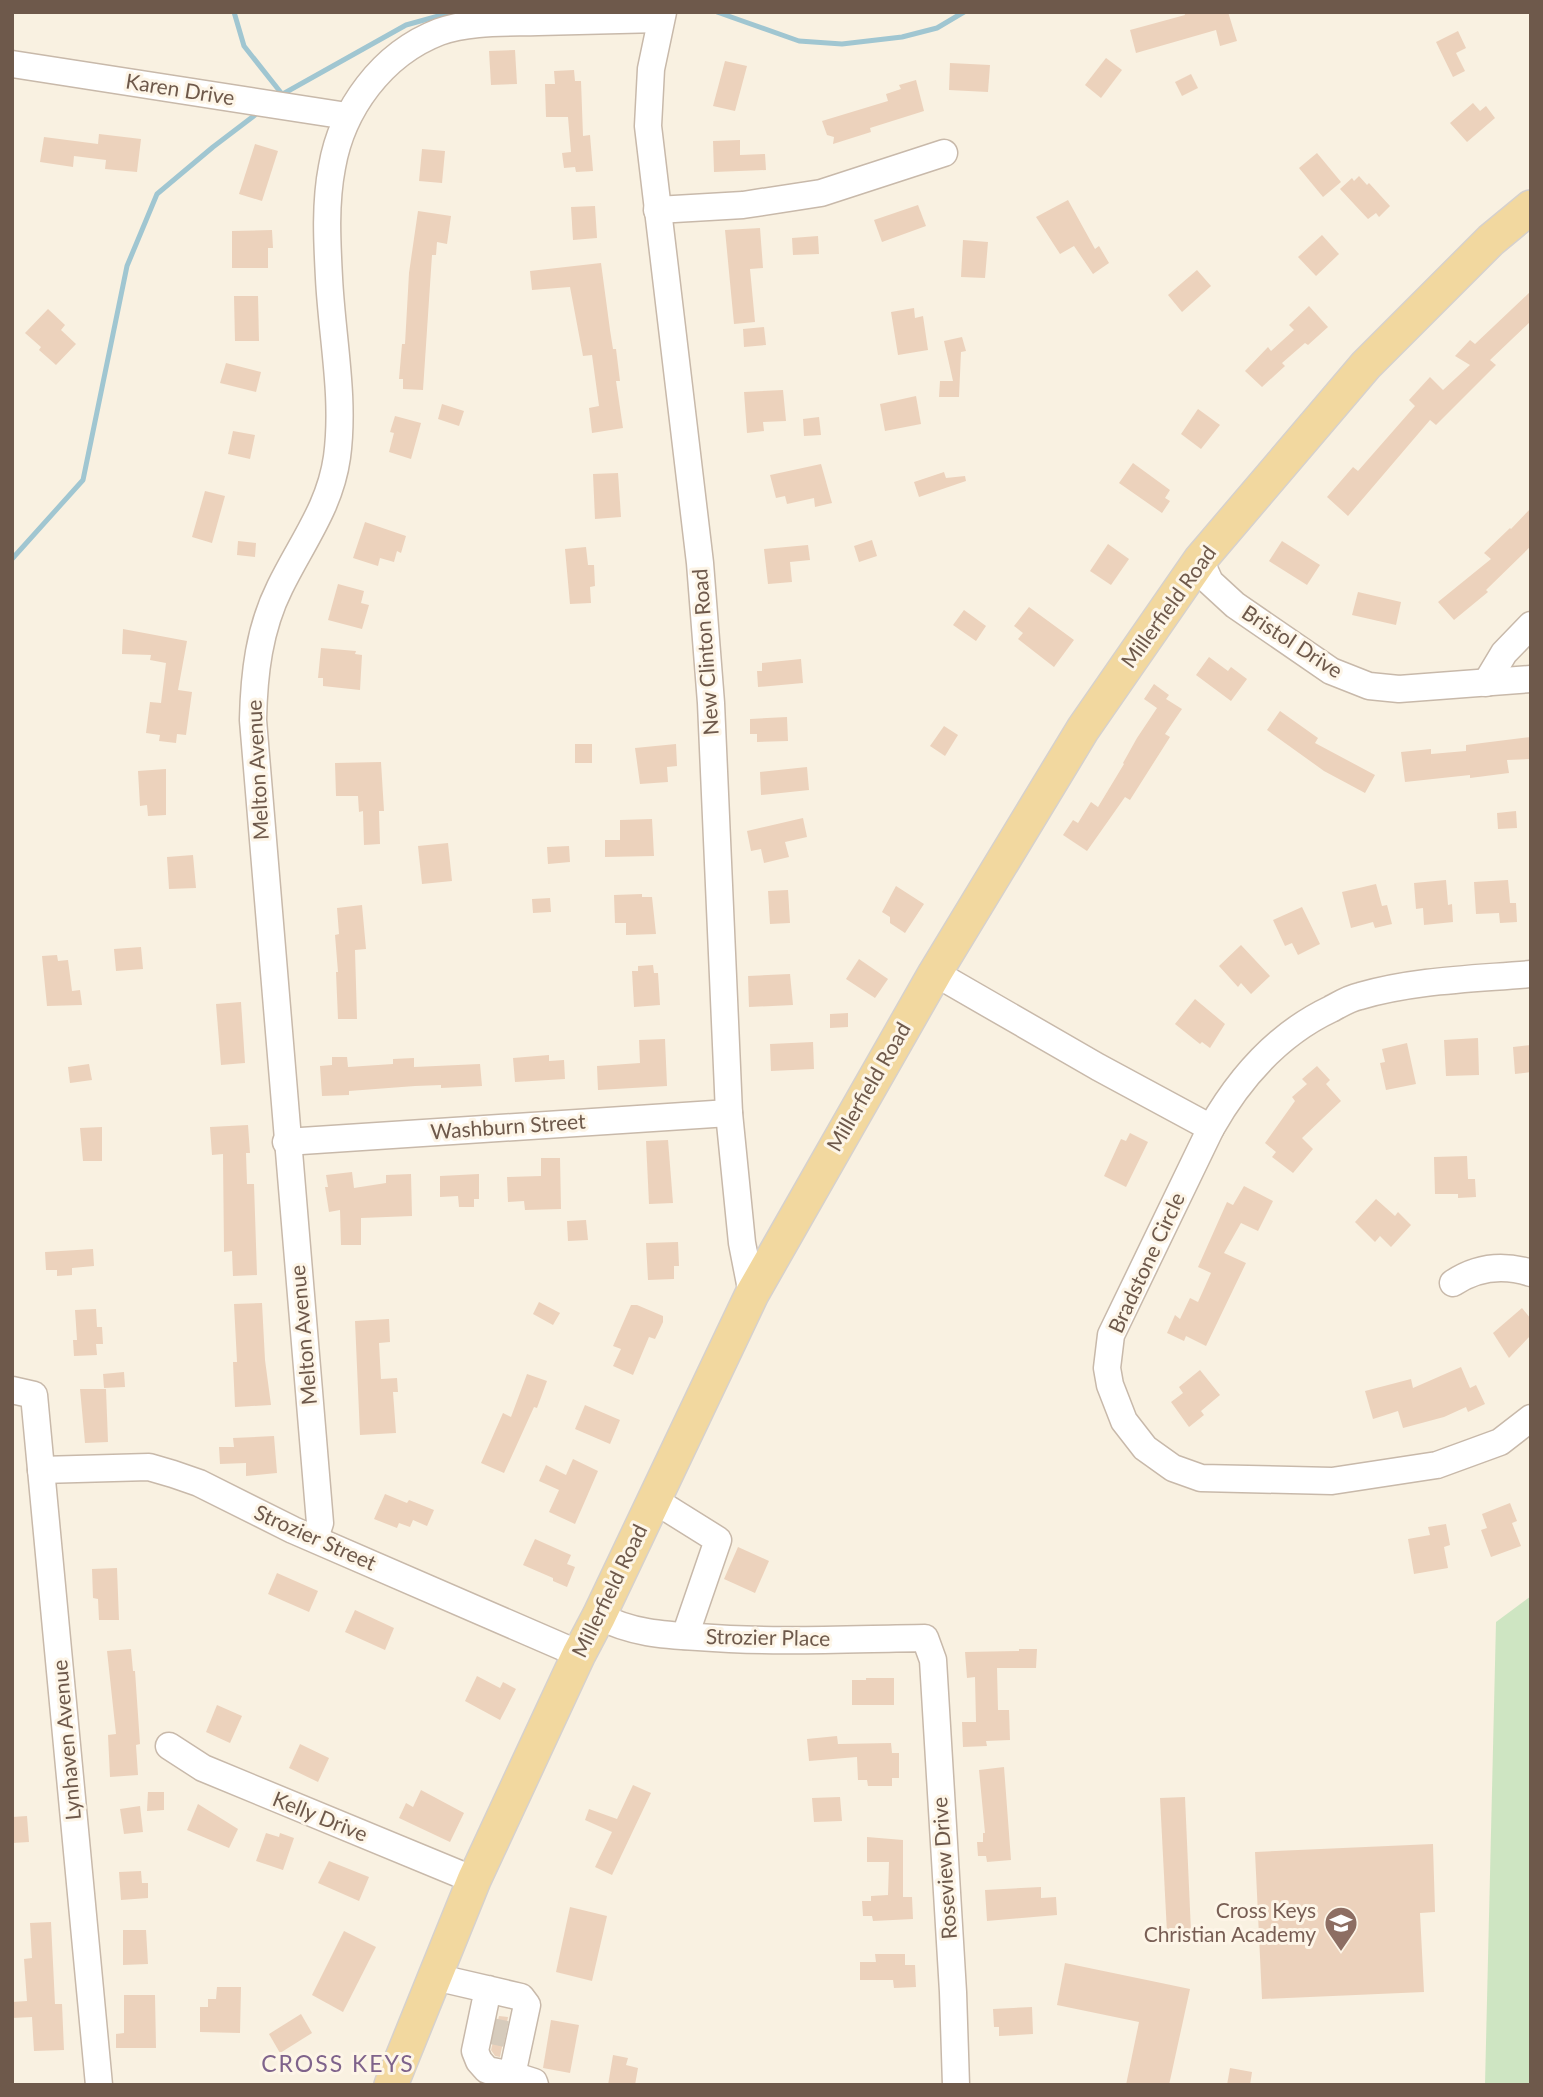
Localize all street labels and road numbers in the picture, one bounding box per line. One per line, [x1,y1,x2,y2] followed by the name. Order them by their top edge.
[124,68,236,109] street label: Karen Drive
[1115,540,1220,672] street label: Millerfield Road
[686,568,723,736] street label: New Clinton Road
[1238,599,1348,683] street label: Bristol Drive
[240,699,273,841] street label: Melton Avenue
[821,1017,915,1155] street label: Millerfield Road
[430,1108,587,1143] street label: Washburn Street
[1102,1188,1189,1337] street label: Bradstone Circle
[284,1264,321,1406] street label: Melton Avenue
[251,1499,381,1575] street label: Strozier Street
[566,1520,652,1661] street label: Millerfield Road
[706,1623,830,1650] street label: Strozier Place
[46,1659,85,1821] street label: Lynhaven Avenue
[270,1785,372,1846] street label: Kelly Drive
[926,1796,961,1940] street label: Roseview Drive

